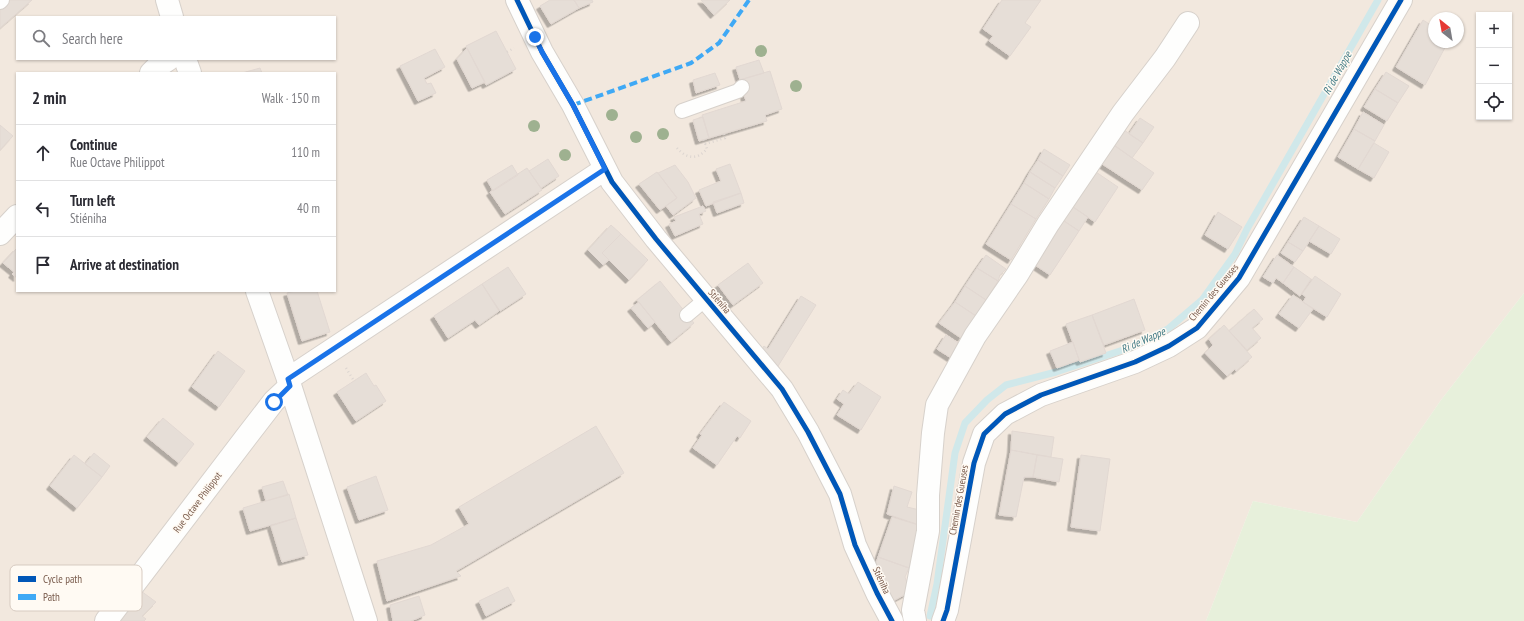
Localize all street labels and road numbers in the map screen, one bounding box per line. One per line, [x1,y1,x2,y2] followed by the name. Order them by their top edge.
[1186,261,1242,324] street label: Chemin des Gueuses
[706,286,734,316] street label: Stiéniha
[946,463,971,536] street label: Chemin des Gueuses
[170,469,225,535] street label: Rue Octave Philippot
[870,565,893,596] street label: Stiéniha

